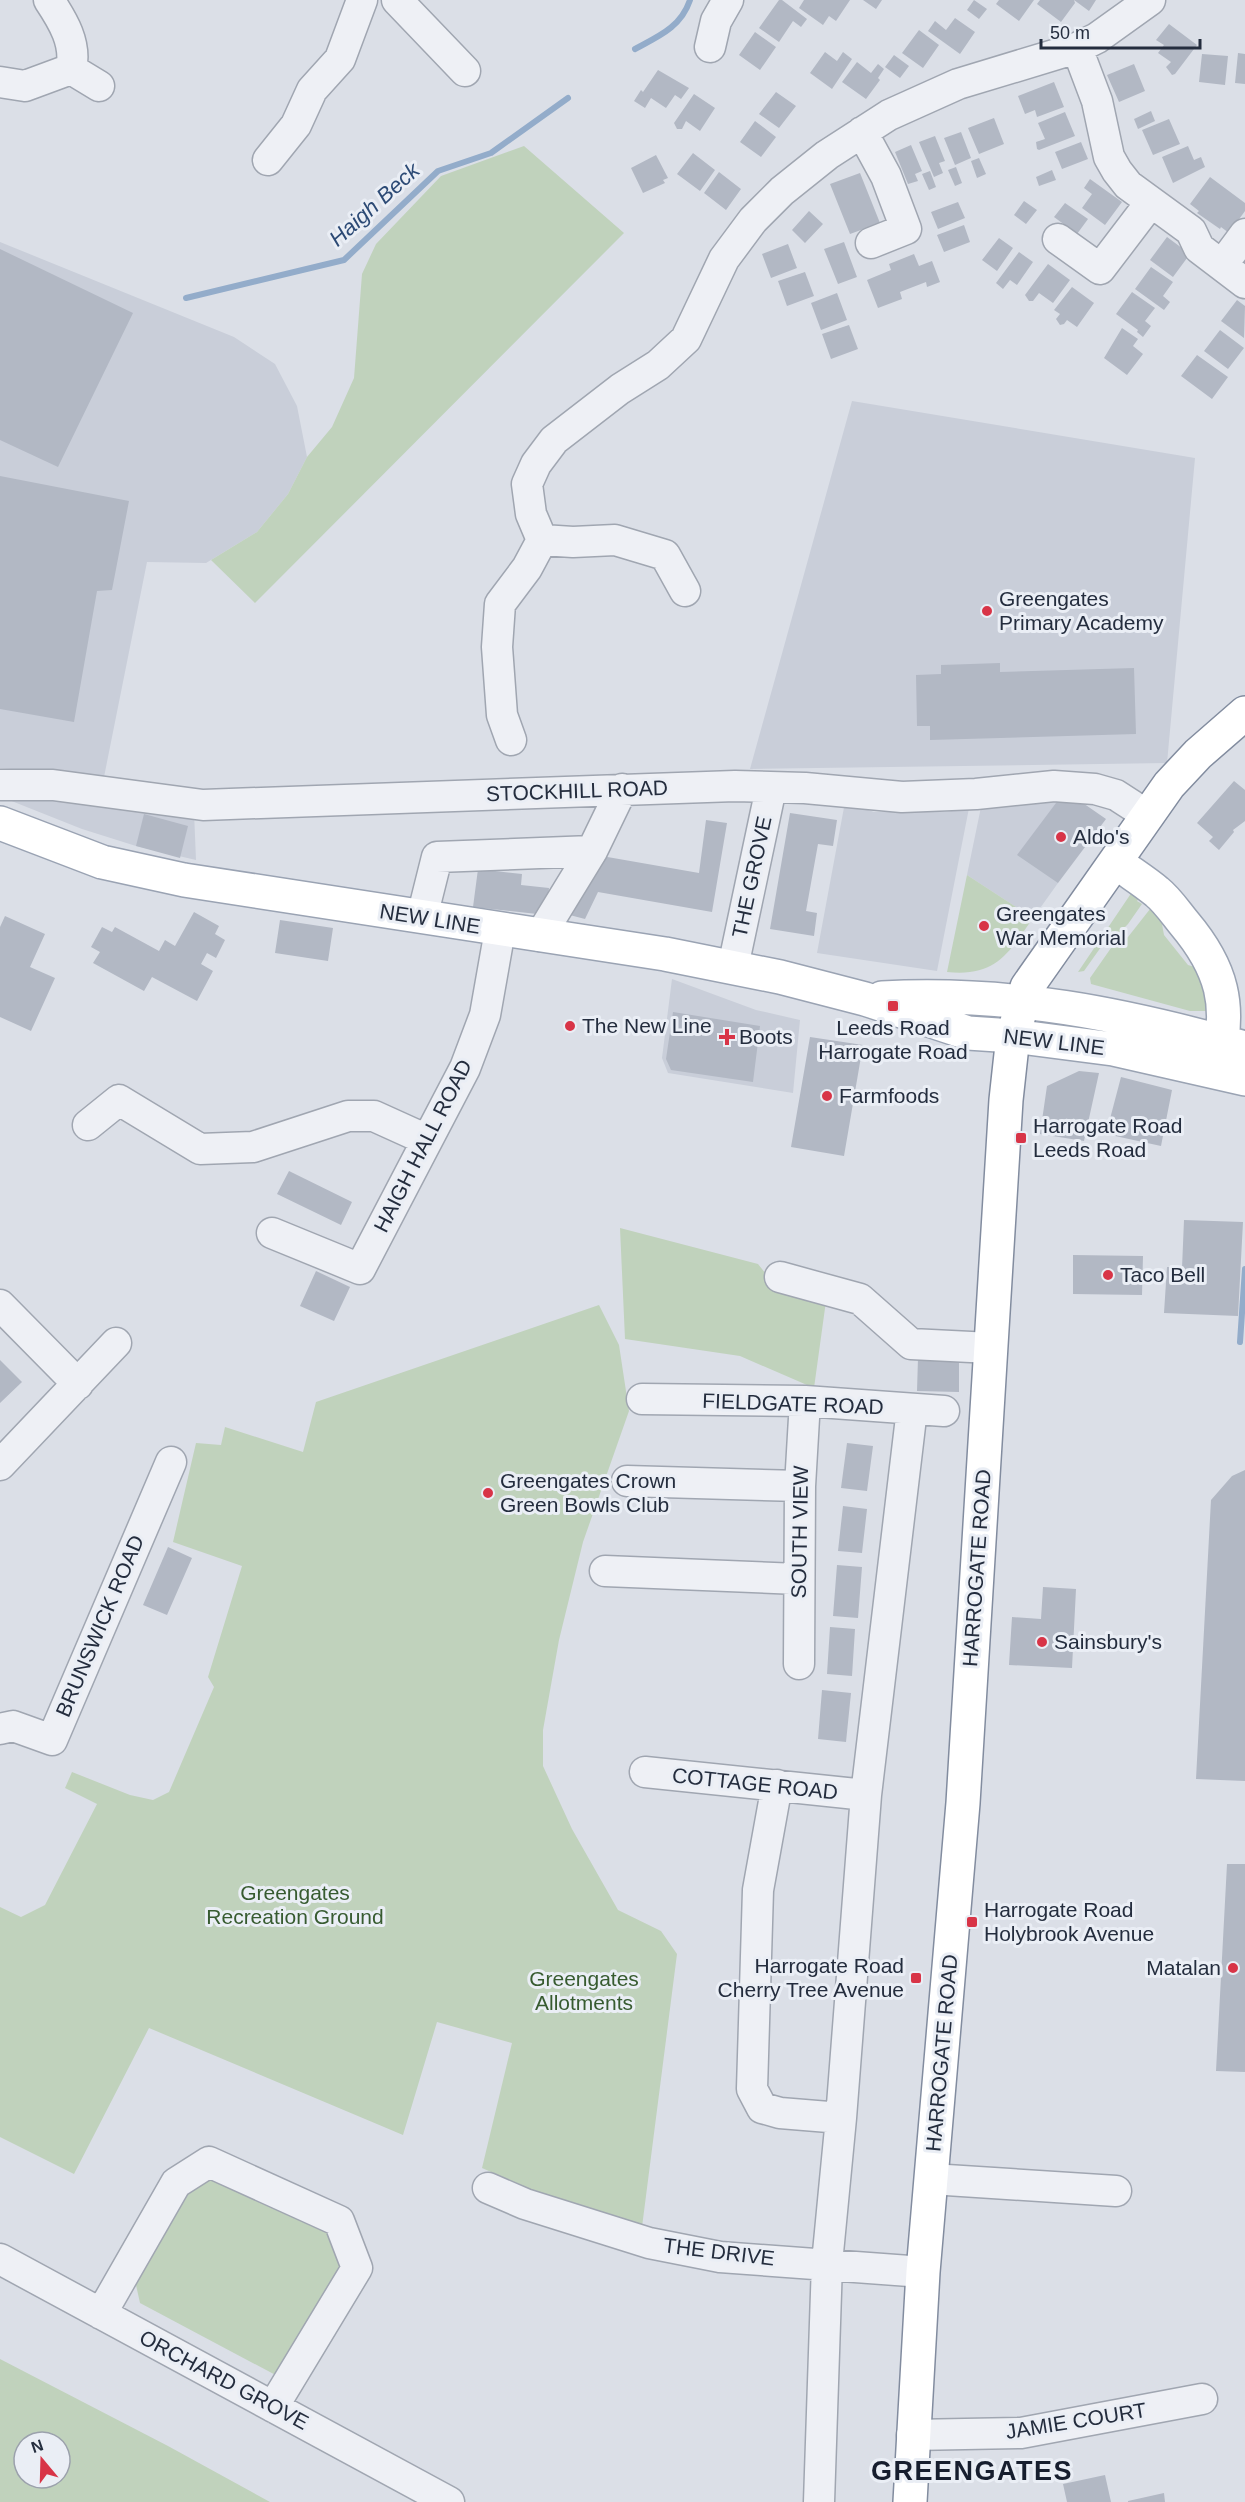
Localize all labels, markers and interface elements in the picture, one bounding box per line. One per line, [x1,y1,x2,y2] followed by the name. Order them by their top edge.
[1041,12,1200,50] scale bar
[1050,23,1090,43] text: 50 m
[324,157,425,251] water label: Haigh Beck
[999,587,1164,634] place label: Greengates Primary Academy
[980,604,994,618] marker: Greengates Primary Academy
[486,776,668,805] street label: STOCKHILL ROAD
[727,814,776,940] street label: THE GROVE
[1073,825,1130,848] place label: Aldo's
[1054,830,1068,844] marker: Aldo's
[378,899,482,938] street label: NEW LINE
[996,902,1126,949] place label: Greengates War Memorial
[977,919,991,933] marker: Greengates War Memorial
[886,999,900,1013] marker: Leeds Road Harrogate Road
[582,1014,712,1037] place label: The New Line
[818,1016,968,1063] place label: Leeds Road Harrogate Road
[563,1019,577,1033] marker: The New Line
[1002,1024,1106,1059] street label: NEW LINE
[739,1025,793,1048] place label: Boots
[720,1030,734,1044] marker: Boots
[369,1056,476,1236] street label: HAIGH HALL ROAD
[839,1084,939,1107] place label: Farmfoods
[820,1089,834,1103] marker: Farmfoods
[1033,1114,1182,1161] place label: Harrogate Road Leeds Road
[1014,1131,1028,1145] marker: Harrogate Road Leeds Road
[1120,1263,1205,1286] place label: Taco Bell
[1101,1268,1115,1282] marker: Taco Bell
[702,1389,884,1418] street label: FIELDGATE ROAD
[787,1465,812,1599] street label: SOUTH VIEW
[958,1468,995,1668] street label: HARROGATE ROAD
[500,1469,676,1516] place label: Greengates Crown Green Bowls Club
[481,1486,495,1500] marker: Greengates Crown Green Bowls Club
[51,1532,148,1720] street label: BRUNSWICK ROAD
[1054,1630,1162,1653] place label: Sainsbury's
[1035,1635,1049,1649] marker: Sainsbury's
[671,1763,839,1804] street label: COTTAGE ROAD
[206,1881,384,1928] park label: Greengates Recreation Ground
[984,1898,1154,1945] place label: Harrogate Road Holybrook Avenue
[965,1915,979,1929] marker: Harrogate Road Holybrook Avenue
[921,1953,962,2153] street label: HARROGATE ROAD
[718,1954,904,2001] place label: Harrogate Road Cherry Tree Avenue
[1146,1956,1221,1979] place label: Matalan
[1226,1961,1240,1975] marker: Matalan
[529,1967,639,2014] park label: Greengates Allotments
[909,1971,923,1985] marker: Harrogate Road Cherry Tree Avenue
[662,2233,776,2270] street label: THE DRIVE
[136,2325,313,2434] street label: ORCHARD GROVE
[1004,2398,1148,2443] street label: JAMIE COURT
[12,2430,72,2490] north arrow
[29,2436,46,2456] text: N
[871,2456,1073,2486] district label: GREENGATES

